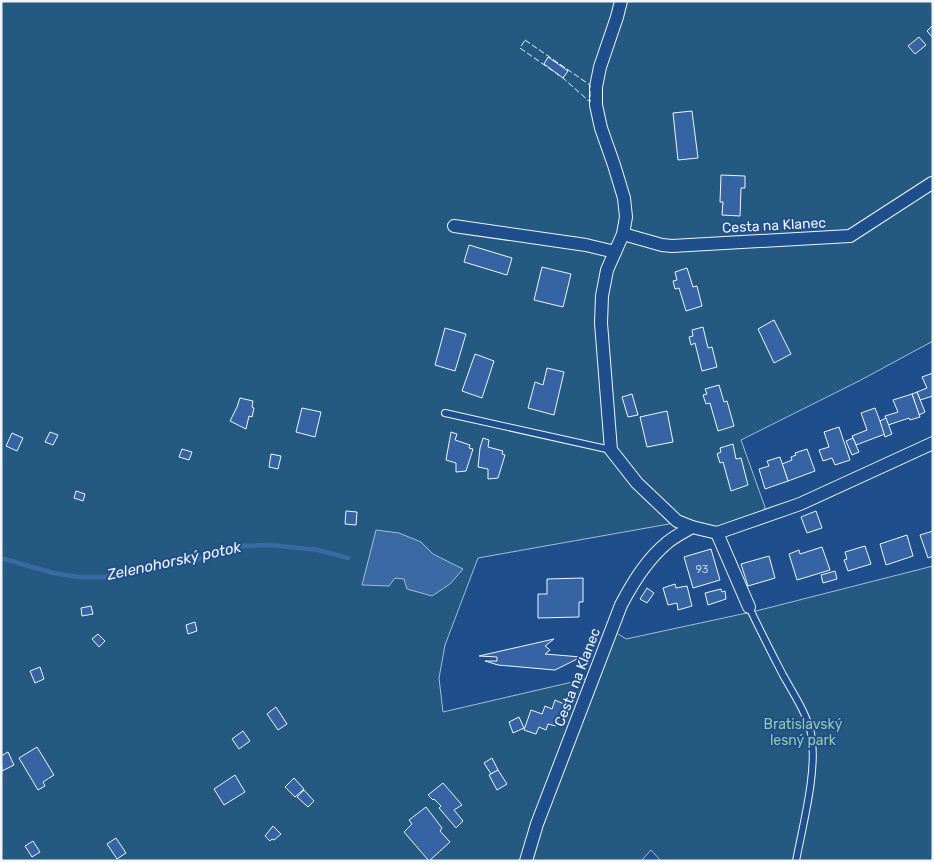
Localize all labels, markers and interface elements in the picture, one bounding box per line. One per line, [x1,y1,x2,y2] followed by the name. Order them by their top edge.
[722,214,827,237] street label: Cesta na Klanec
[104,538,243,584] water label: Zelenohorský potok
[696,563,709,576] house number: 93
[551,625,604,729] street label: Cesta na Klanec
[764,716,843,749] park label: Bratislavský lesný park

